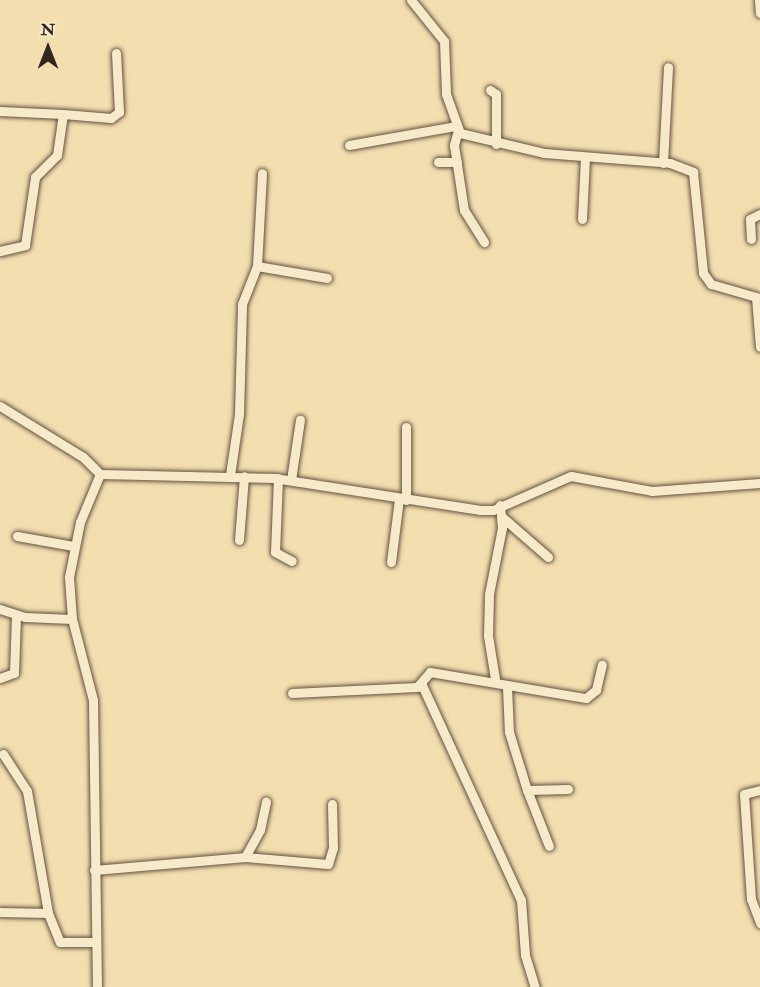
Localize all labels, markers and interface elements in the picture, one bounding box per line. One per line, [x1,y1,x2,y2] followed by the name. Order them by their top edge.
[18,18,78,78] north arrow
[41,20,55,40] text: N

